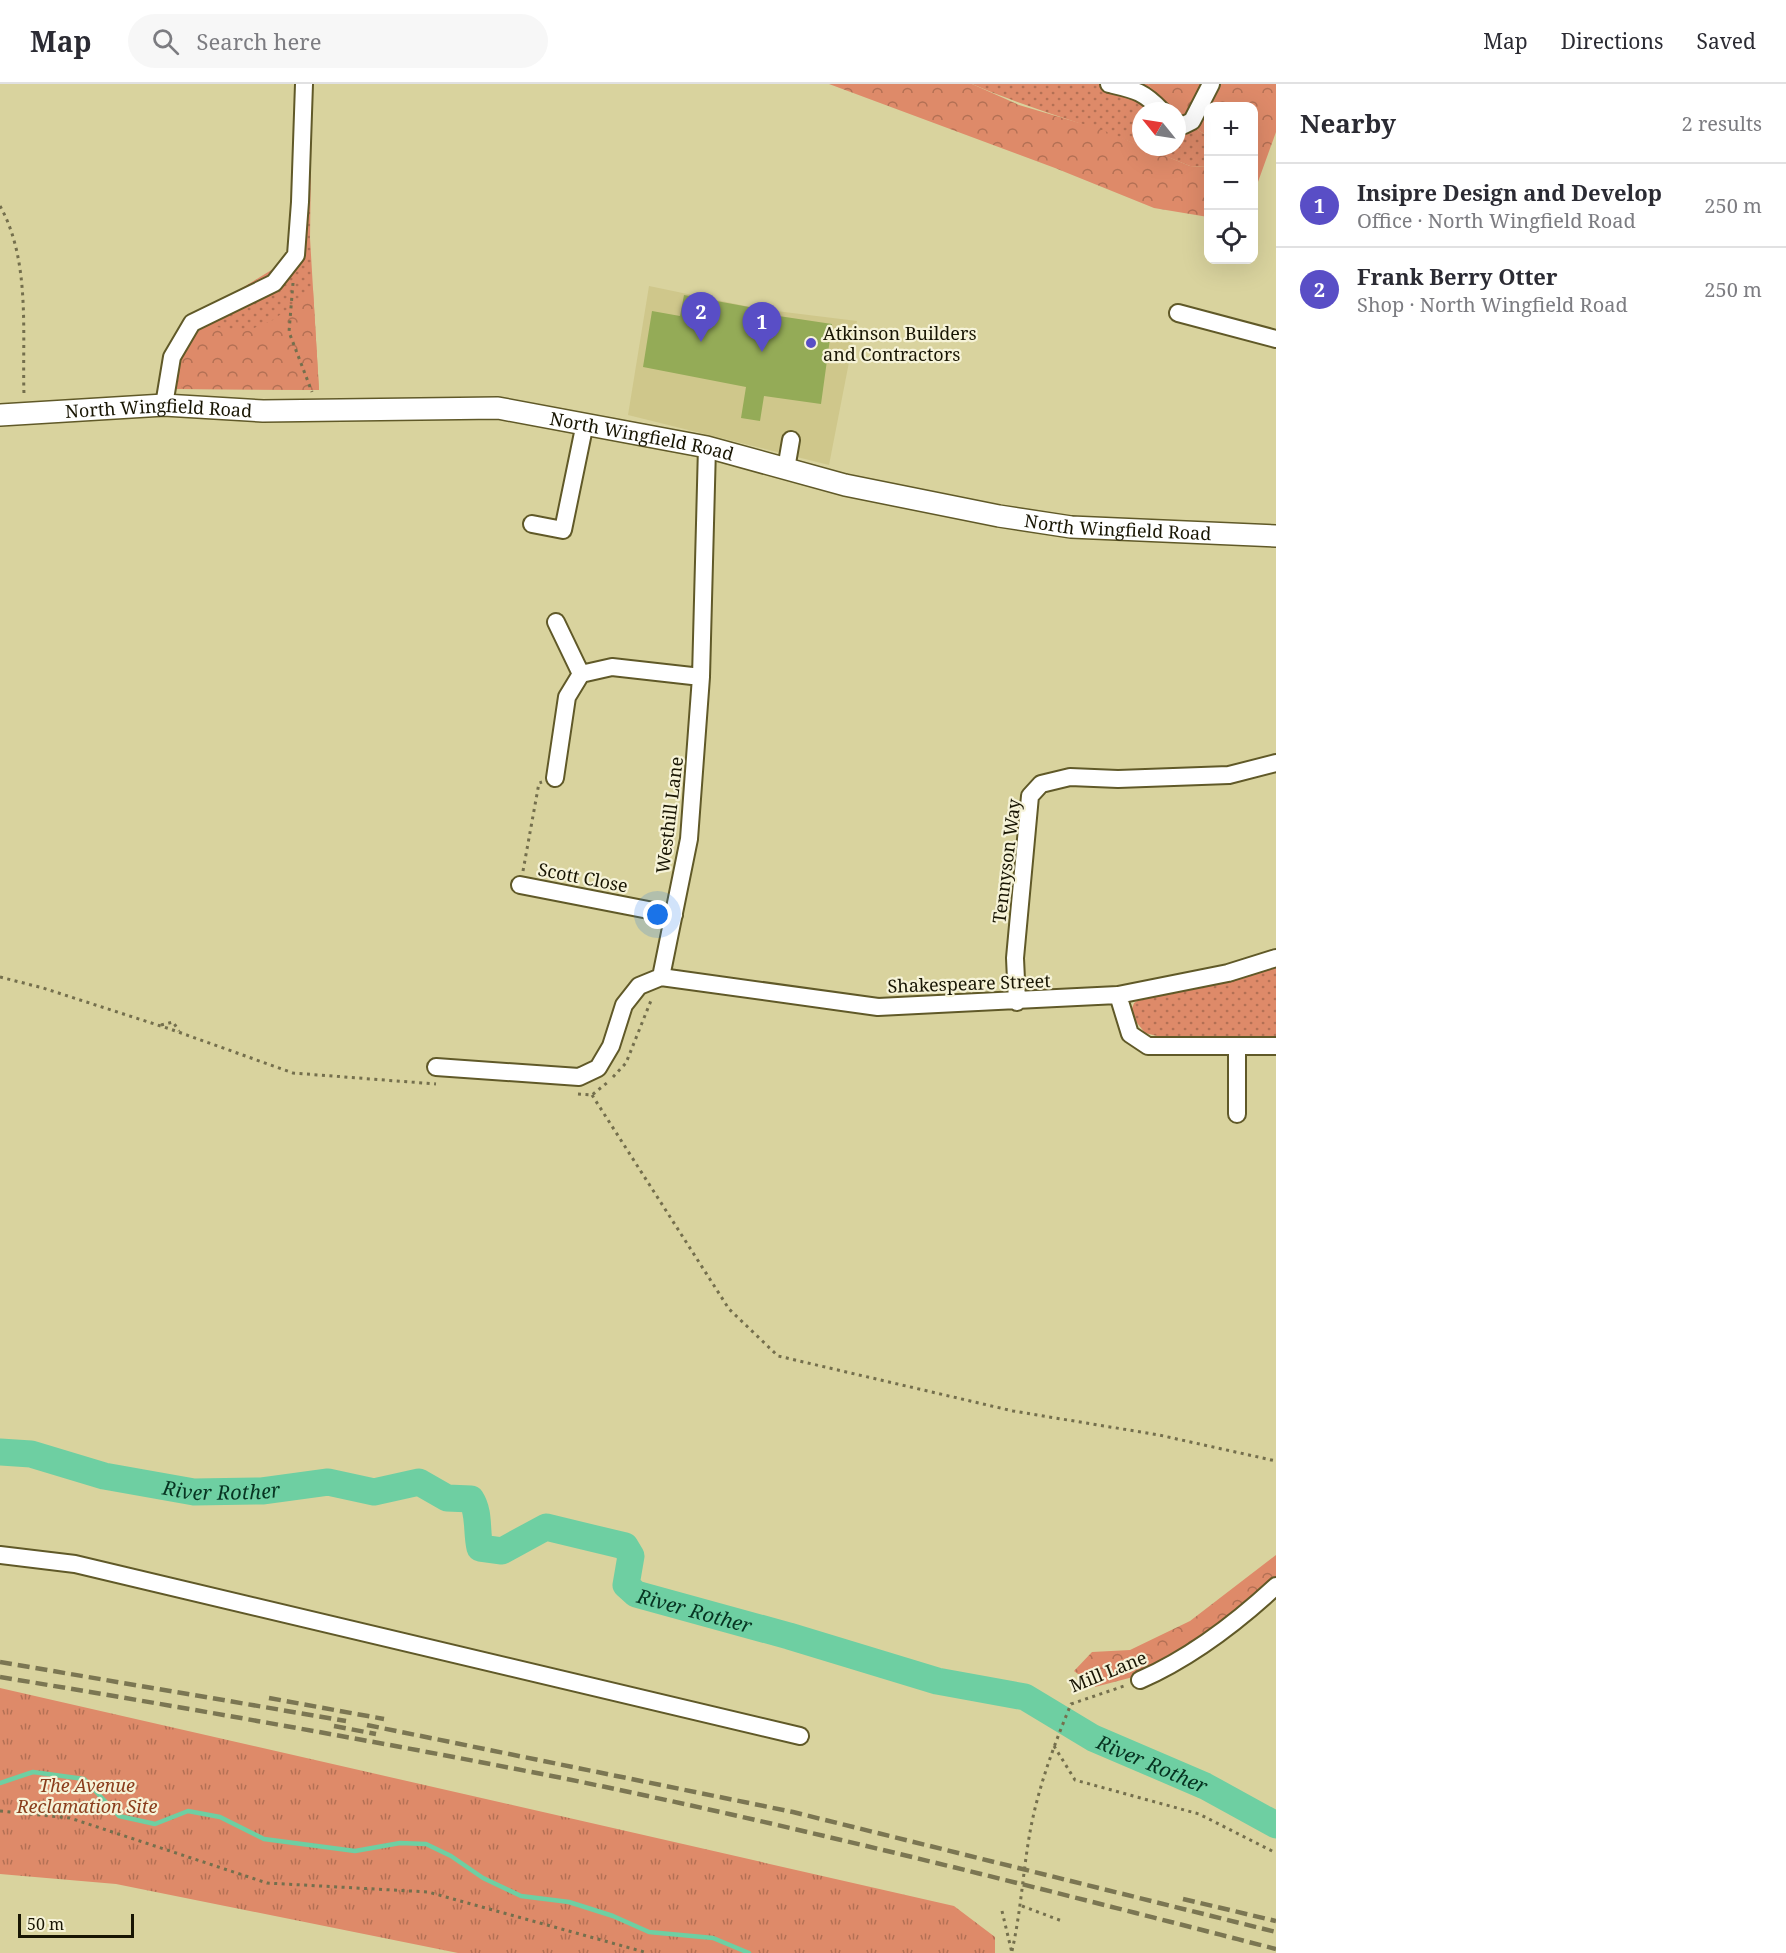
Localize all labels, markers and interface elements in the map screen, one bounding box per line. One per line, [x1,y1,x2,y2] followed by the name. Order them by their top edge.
[128,14,548,68] search box
[30,22,92,60] text: Map
[149,25,182,58] icon: search
[197,26,321,56] text: Search here
[1483,27,1528,55] text: Map
[1561,27,1663,55] text: Directions
[1696,27,1756,55] text: Saved
[1132,102,1186,156] north arrow
[1204,102,1258,264] map controls
[1204,102,1258,156] button: +
[1300,105,1396,141] text: Nearby
[1682,110,1762,137] text: 2 results
[1204,156,1258,210] button: −
[1357,177,1662,207] text: Insipre Design and Develop
[1314,192,1325,219] text: 1
[1704,192,1762,219] text: 250 m
[1357,207,1636,234] text: Office · North Wingfield Road
[1204,210,1258,264] button: locate
[1357,261,1557,291] text: Frank Berry Otter
[1314,276,1325,303] text: 2
[1704,276,1762,303] text: 250 m
[1357,291,1628,318] text: Shop · North Wingfield Road
[682,292,720,342] pin: 2
[742,302,782,352] pin: 1
[823,321,977,366] place label: Atkinson Builders and Contractors
[804,336,818,350] marker: Atkinson Builders and Contractors
[64,393,253,423] street label: North Wingfield Road
[548,406,737,466] street label: North Wingfield Road
[1023,508,1212,545] street label: North Wingfield Road
[650,755,688,875] street label: Westhill Lane
[986,797,1026,925] street label: Tennyson Way
[536,857,630,897] street label: Scott Close
[643,900,672,929] your location
[887,968,1051,998] street label: Shakespeare Street
[159,1473,283,1506] water label: River Rother
[633,1581,756,1639] water label: River Rother
[1066,1645,1150,1697] street label: Mill Lane
[1092,1727,1213,1799] water label: River Rother
[16,1773,157,1818] park label: The Avenue Reclamation Site
[18,1911,134,1938] scale bar
[27,1913,64,1935] text: 50 m

